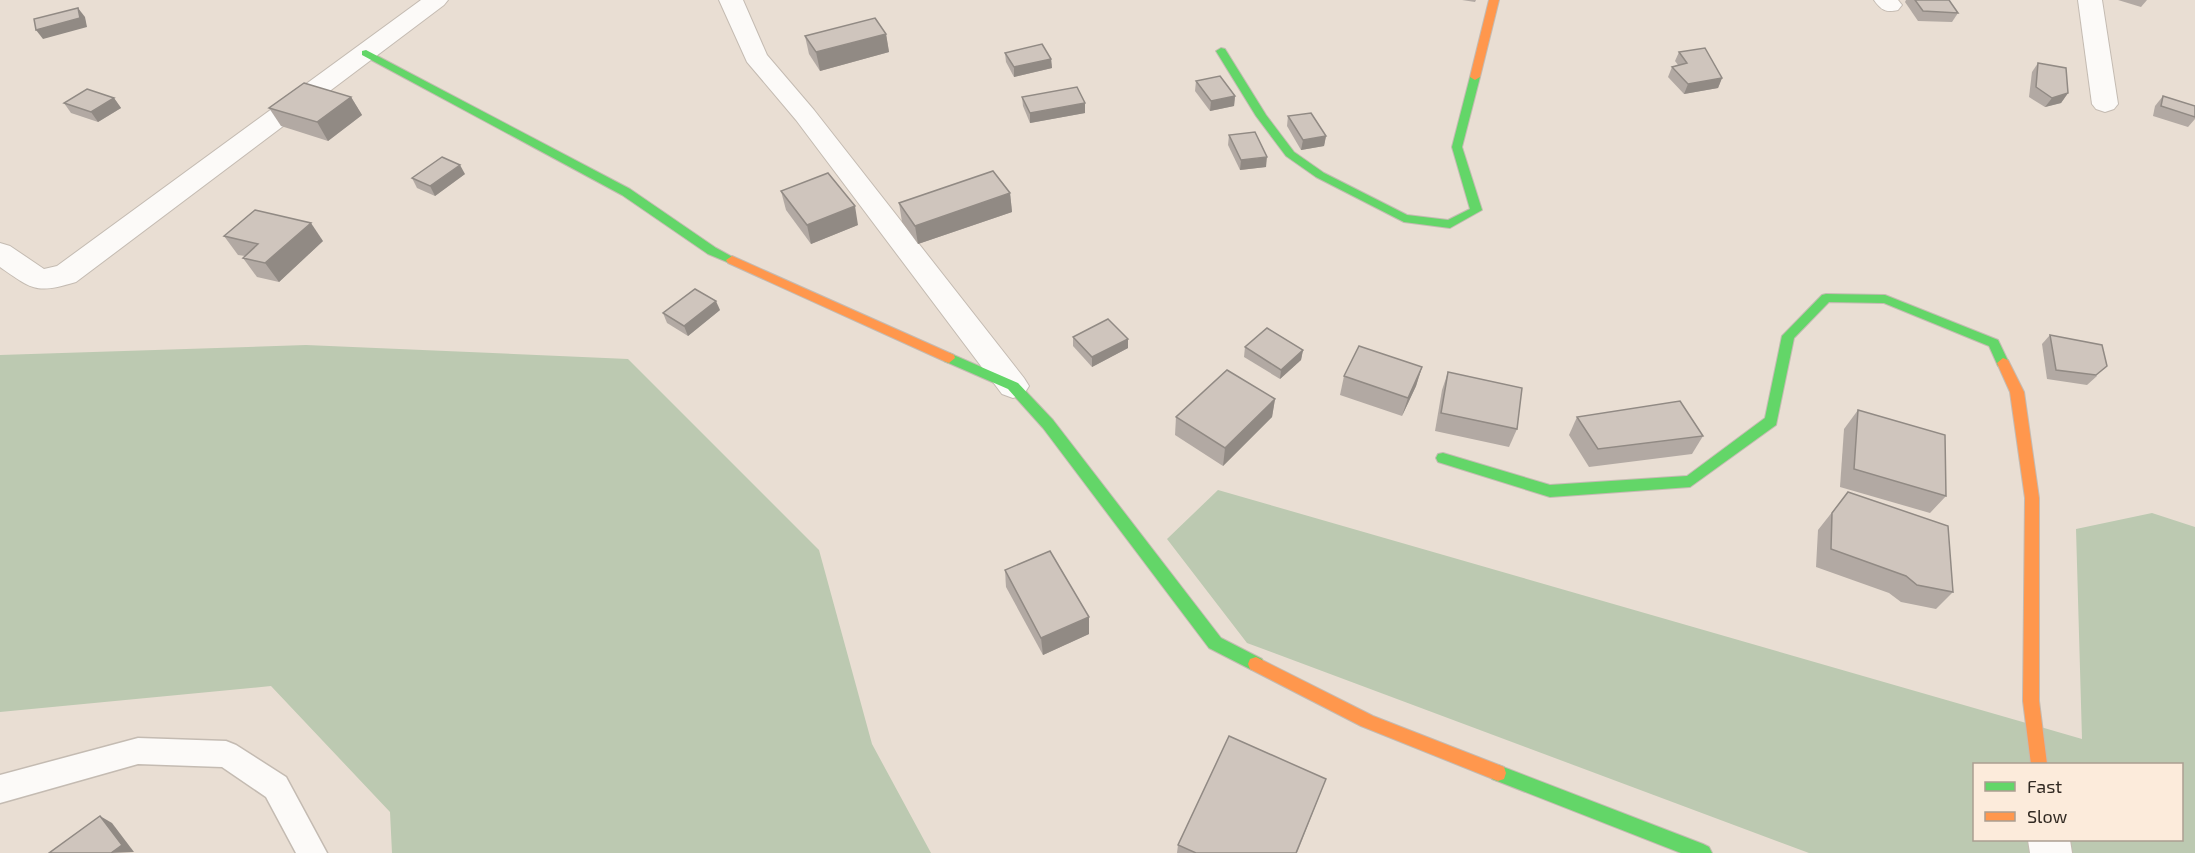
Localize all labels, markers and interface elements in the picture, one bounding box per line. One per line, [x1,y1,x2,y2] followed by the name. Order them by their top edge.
[1973,763,2183,841] legend
[2027,775,2062,797] text: Fast
[2027,805,2068,827] text: Slow

